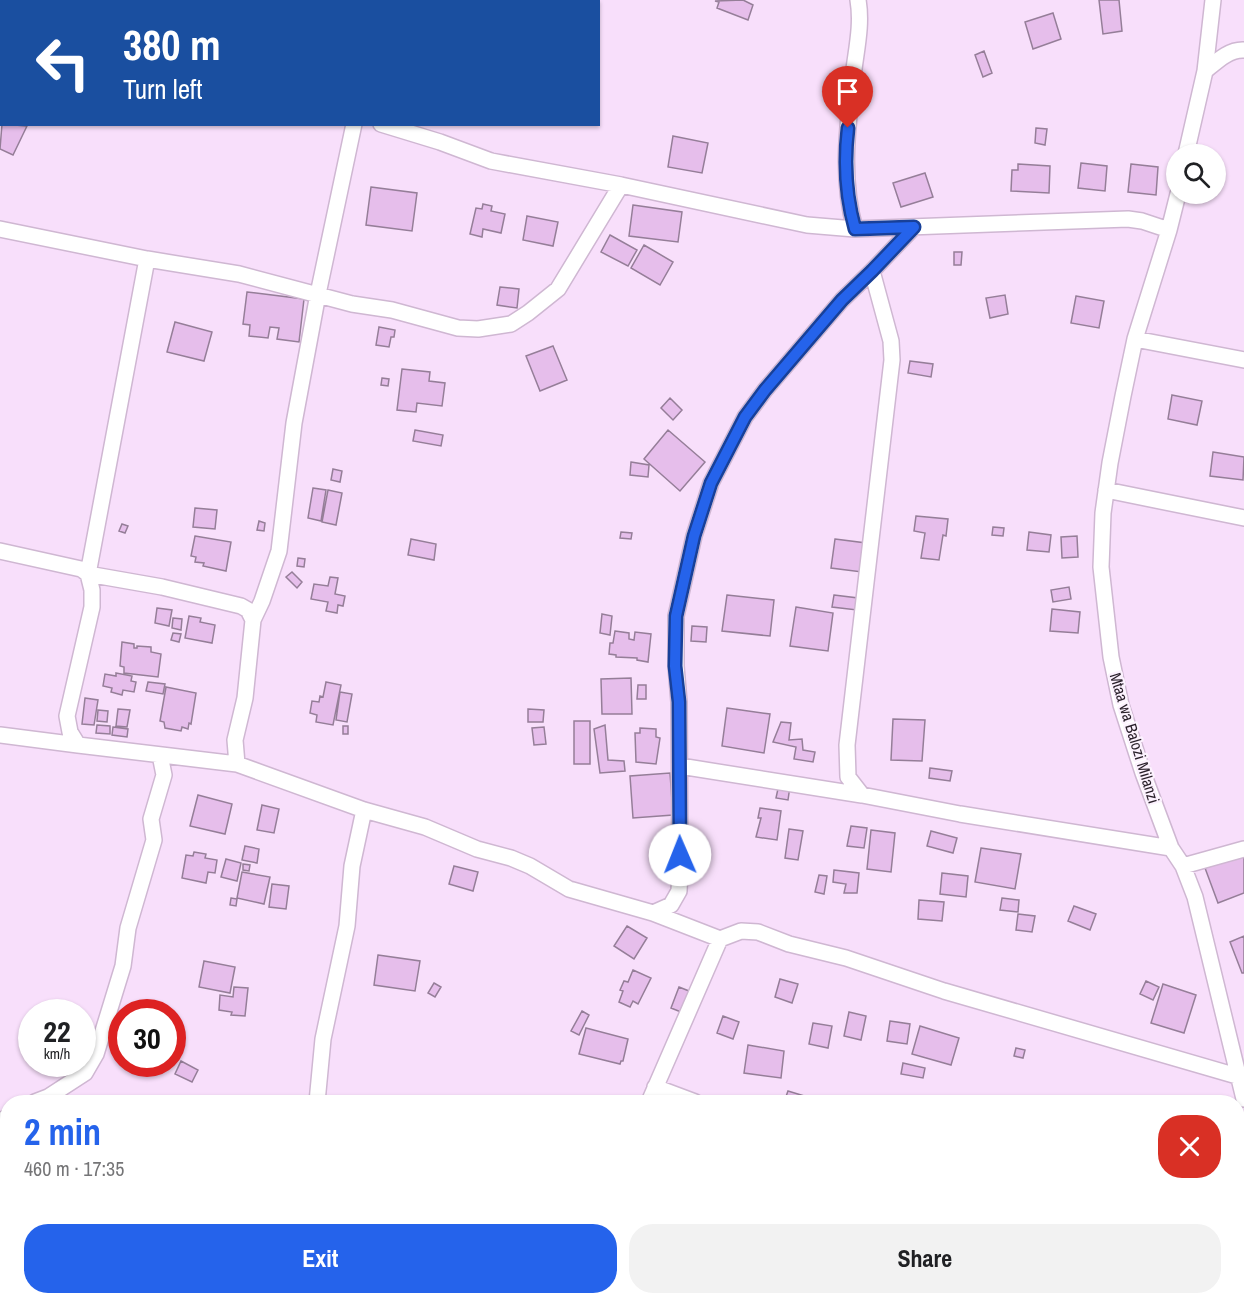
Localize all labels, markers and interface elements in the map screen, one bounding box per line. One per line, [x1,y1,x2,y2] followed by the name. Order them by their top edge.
[123,17,221,73] text: 380 m
[24,24,102,102] icon: left
[822,66,873,128] pin
[123,71,202,107] text: Turn left
[831,75,864,108] icon: arrive
[1166,144,1226,204] map controls
[1166,144,1226,204] button: search
[1105,670,1165,806] street label: Mtaa wa Balozi Milanzi
[648,823,712,887] position arrow
[108,999,186,1077] speed limit sign: 30
[43,1011,71,1051] text: 22
[44,1043,70,1064] text: km/h
[24,1108,101,1156] text: 2 min
[1158,1115,1221,1178] button: close
[24,1155,124,1182] text: 460 m · 17:35
[24,1224,617,1293] button: Exit
[629,1224,1221,1293] button: Share

